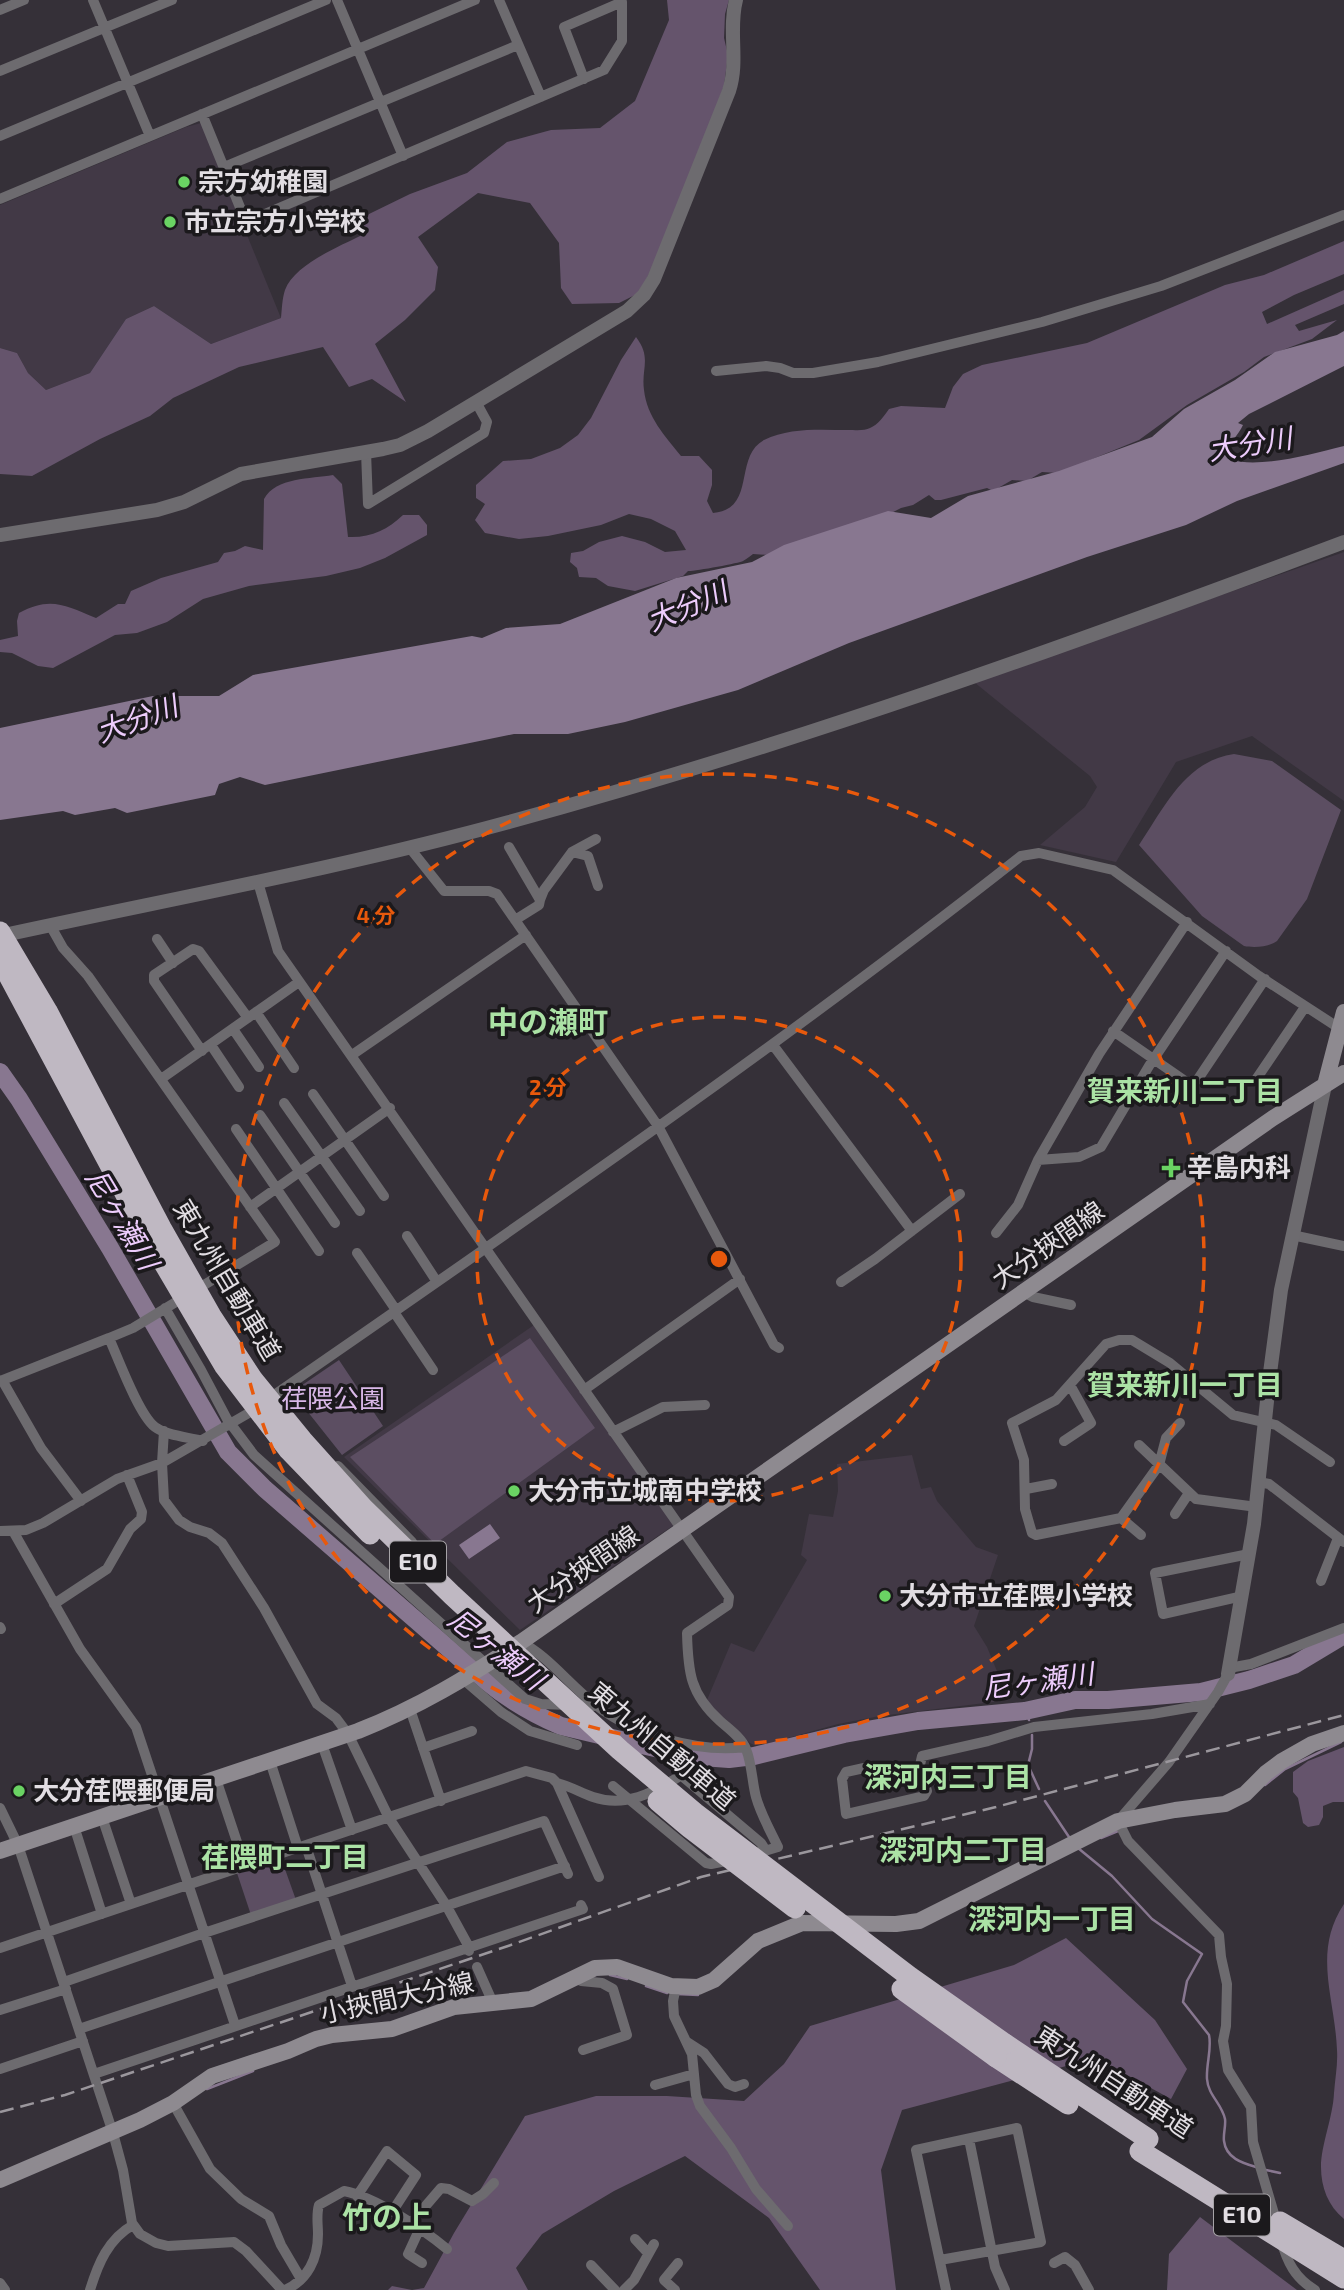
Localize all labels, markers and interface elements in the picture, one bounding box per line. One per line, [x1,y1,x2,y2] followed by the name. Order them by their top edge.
[198,165,328,196] place label: 宗方幼稚園
[176,174,192,190] marker: 宗方幼稚園
[184,205,366,236] place label: 市立宗方小学校
[162,214,178,230] marker: 市立宗方小学校
[1206,419,1297,466] water label: 大分川
[641,572,735,637] water label: 大分川
[91,687,185,748] water label: 大分川
[357,902,395,927] text: 4 分
[488,1003,608,1039] district label: 中の瀬町
[1087,1073,1283,1107] district label: 賀来新川二丁目
[529,1074,567,1099] text: 2 分
[1187,1151,1291,1182] place label: 辛島内科
[1161,1158,1181,1178] marker: 辛島内科
[79,1162,168,1278] water label: 尼ヶ瀬川
[168,1193,288,1365] street label: 東九州自動車道
[985,1194,1109,1294] street label: 大分挾間線
[707,1247,731,1271] centre of rings
[1087,1367,1283,1401] district label: 賀来新川一丁目
[281,1382,385,1413] park label: 荏隈公園
[528,1474,762,1505] place label: 大分市立城南中学校
[506,1483,522,1499] marker: 大分市立城南中学校
[520,1518,644,1618] street label: 大分挾間線
[390,1542,446,1582] road number: E10
[899,1579,1133,1610] place label: 大分市立荏隈小学校
[877,1588,893,1604] marker: 大分市立荏隈小学校
[442,1600,554,1698] water label: 尼ヶ瀬川
[980,1655,1099,1705] water label: 尼ヶ瀬川
[583,1674,743,1815] street label: 東九州自動車道
[864,1759,1032,1793] district label: 深河内三丁目
[33,1774,215,1805] place label: 大分荏隈郵便局
[11,1783,27,1799] marker: 大分荏隈郵便局
[879,1832,1047,1866] district label: 深河内二丁目
[201,1839,369,1873] district label: 荏隈町二丁目
[968,1901,1136,1935] district label: 深河内一丁目
[317,1965,476,2028] street label: 小挾間大分線
[1030,2018,1200,2143] street label: 東九州自動車道
[1214,2194,1270,2236] road number: E10
[342,2198,432,2234] district label: 竹の上

